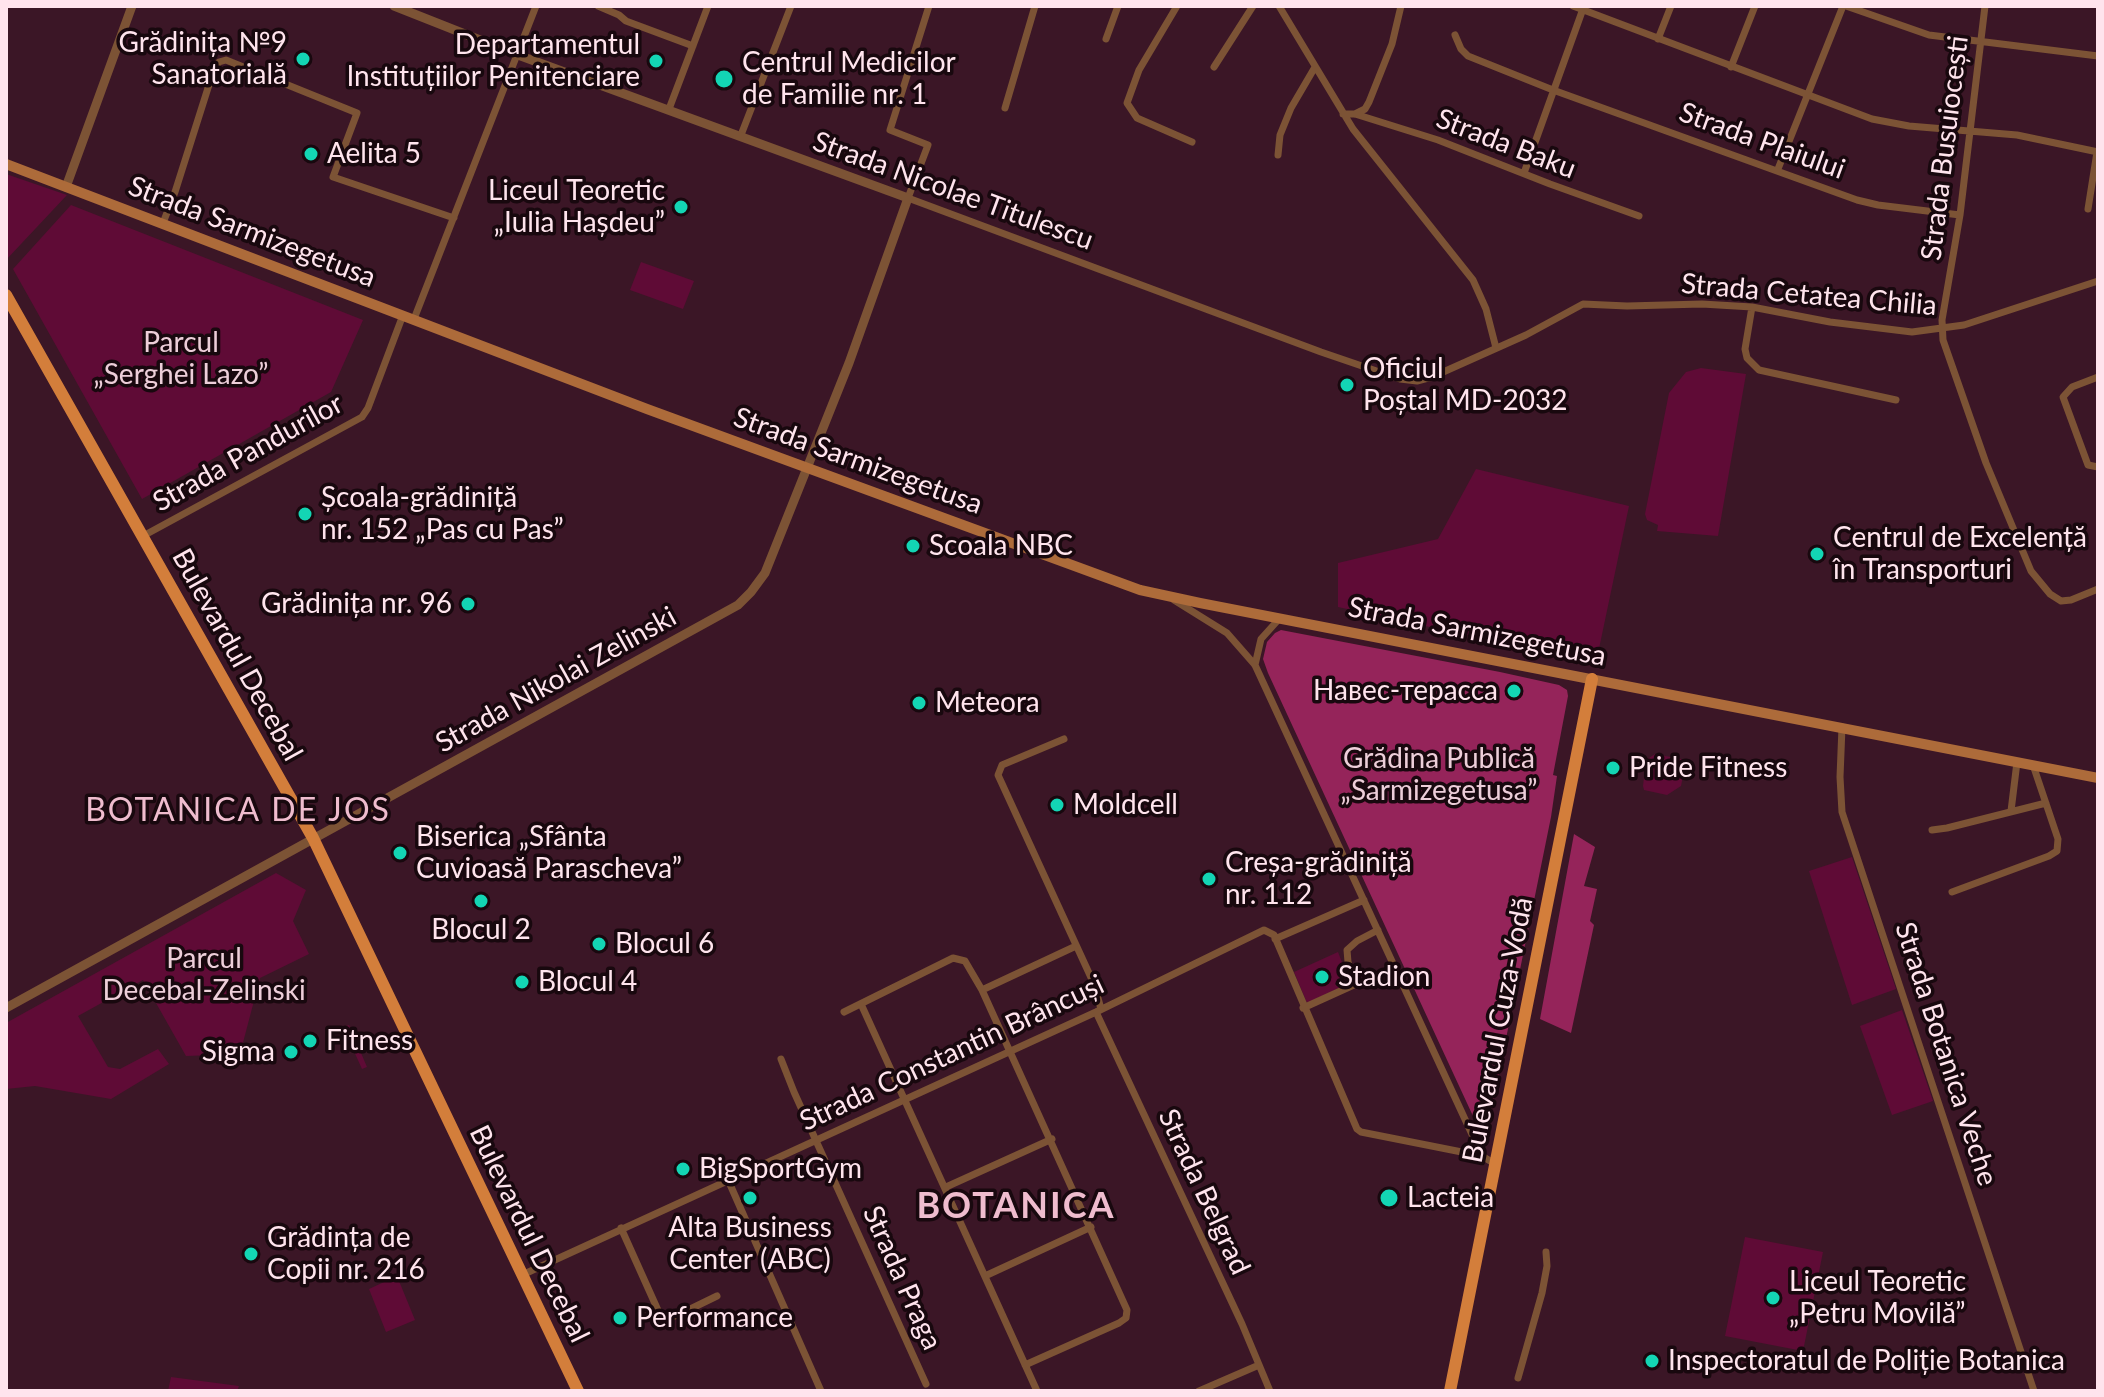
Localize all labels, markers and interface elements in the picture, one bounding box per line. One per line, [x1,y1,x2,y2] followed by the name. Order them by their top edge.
[118,26,287,92] place label: Grădinița №9 Sanatorială
[346,28,640,94] place label: Departamentul Instituțiilor Penitenciare
[1915,34,1975,262] street label: Strada Busuiocești
[742,46,956,112] place label: Centrul Medicilor de Familie nr. 1
[294,50,312,68] marker: Grădinița №9 Sanatorială
[647,52,665,70] marker: Departamentul Instituțiilor Penitenciare
[713,68,735,90] marker: Centrul Medicilor de Familie nr. 1
[1675,95,1849,187] street label: Strada Plaiului
[1431,102,1581,186] street label: Strada Baku
[808,125,1098,257] street label: Strada Nicolae Titulescu
[327,137,421,171] place label: Aelita 5
[302,145,320,163] marker: Aelita 5
[124,169,380,295] street label: Strada Sarmizegetusa
[488,174,665,240] place label: Liceul Teoretic „Iulia Hașdeu”
[672,198,690,216] marker: Liceul Teoretic „Iulia Hașdeu”
[1680,267,1938,323] street label: Strada Cetatea Chilia
[93,326,269,392] park label: Parcul „Serghei Lazo”
[1363,352,1567,418] place label: Oficiul Poștal MD-2032
[1338,376,1356,394] marker: Oficiul Poștal MD-2032
[147,387,349,519] street label: Strada Pandurilor
[729,400,987,522] street label: Strada Sarmizegetusa
[321,481,564,547] place label: Școala-grădiniță nr. 152 „Pas cu Pas”
[296,505,314,523] marker: Școala-grădiniță nr. 152 „Pas cu Pas”
[1833,521,2087,587] place label: Centrul de Excelență în Transporturi
[929,529,1073,563] place label: Scoala NBC
[904,537,922,555] marker: Scoala NBC
[165,543,309,767] street label: Bulevardul Decebal
[1808,545,1826,563] marker: Centrul de Excelență în Transporturi
[261,587,452,621] place label: Grădinița nr. 96
[1345,591,1609,673] street label: Strada Sarmizegetusa
[459,595,477,613] marker: Grădinița nr. 96
[430,600,682,760] street label: Strada Nikolai Zelinski
[1313,674,1498,708] place label: Навес-терасса
[1505,682,1523,700] marker: Навес-терасса
[935,686,1040,720] place label: Meteora
[910,694,928,712] marker: Meteora
[1341,742,1537,808] park label: Grădina Publică „Sarmizegetusa”
[1629,751,1787,785] place label: Pride Fitness
[1604,759,1622,777] marker: Pride Fitness
[1073,788,1178,822] place label: Moldcell
[85,792,391,830] district label: BOTANICA DE JOS
[1048,796,1066,814] marker: Moldcell
[416,820,682,886] place label: Biserica „Sfânta Cuvioasă Parascheva”
[391,844,409,862] marker: Biserica „Sfânta Cuvioasă Parascheva”
[1225,846,1412,912] place label: Creșa-grădiniță nr. 112
[1200,870,1218,888] marker: Creșa-grădiniță nr. 112
[472,892,490,910] marker: Blocul 2
[1456,894,1540,1166] street label: Bulevardul Cuza-Vodă
[431,913,531,947] place label: Blocul 2
[1888,918,2004,1190] street label: Strada Botanica Veche
[615,927,714,961] place label: Blocul 6
[590,935,608,953] marker: Blocul 6
[102,942,306,1008] park label: Parcul Decebal-Zelinski
[1338,960,1430,994] place label: Stadion
[538,965,637,999] place label: Blocul 4
[795,968,1109,1138] street label: Strada Constantin Brâncuși
[1313,968,1331,986] marker: Stadion
[513,973,531,991] marker: Blocul 4
[326,1024,413,1058] place label: Fitness
[301,1032,319,1050] marker: Fitness
[202,1035,275,1069] place label: Sigma
[282,1043,300,1061] marker: Sigma
[1151,1104,1257,1280] street label: Strada Belgrad
[462,1120,596,1348] street label: Bulevardul Decebal
[699,1152,862,1186] place label: BigSportGym
[674,1160,692,1178] marker: BigSportGym
[1407,1181,1494,1215] place label: Lacteia
[916,1184,1116,1228] district label: BOTANICA
[1378,1187,1400,1209] marker: Lacteia
[741,1189,759,1207] marker: Alta Business Center (ABC)
[855,1201,949,1355] street label: Strada Praga
[668,1211,832,1277] place label: Alta Business Center (ABC)
[267,1221,425,1287] place label: Grădința de Copii nr. 216
[242,1245,260,1263] marker: Grădința de Copii nr. 216
[1789,1265,1966,1331] place label: Liceul Teoretic „Petru Movilă”
[1764,1289,1782,1307] marker: Liceul Teoretic „Petru Movilă”
[636,1301,793,1335] place label: Performance
[611,1309,629,1327] marker: Performance
[1668,1344,2065,1378] place label: Inspectoratul de Poliție Botanica
[1643,1352,1661,1370] marker: Inspectoratul de Poliție Botanica

